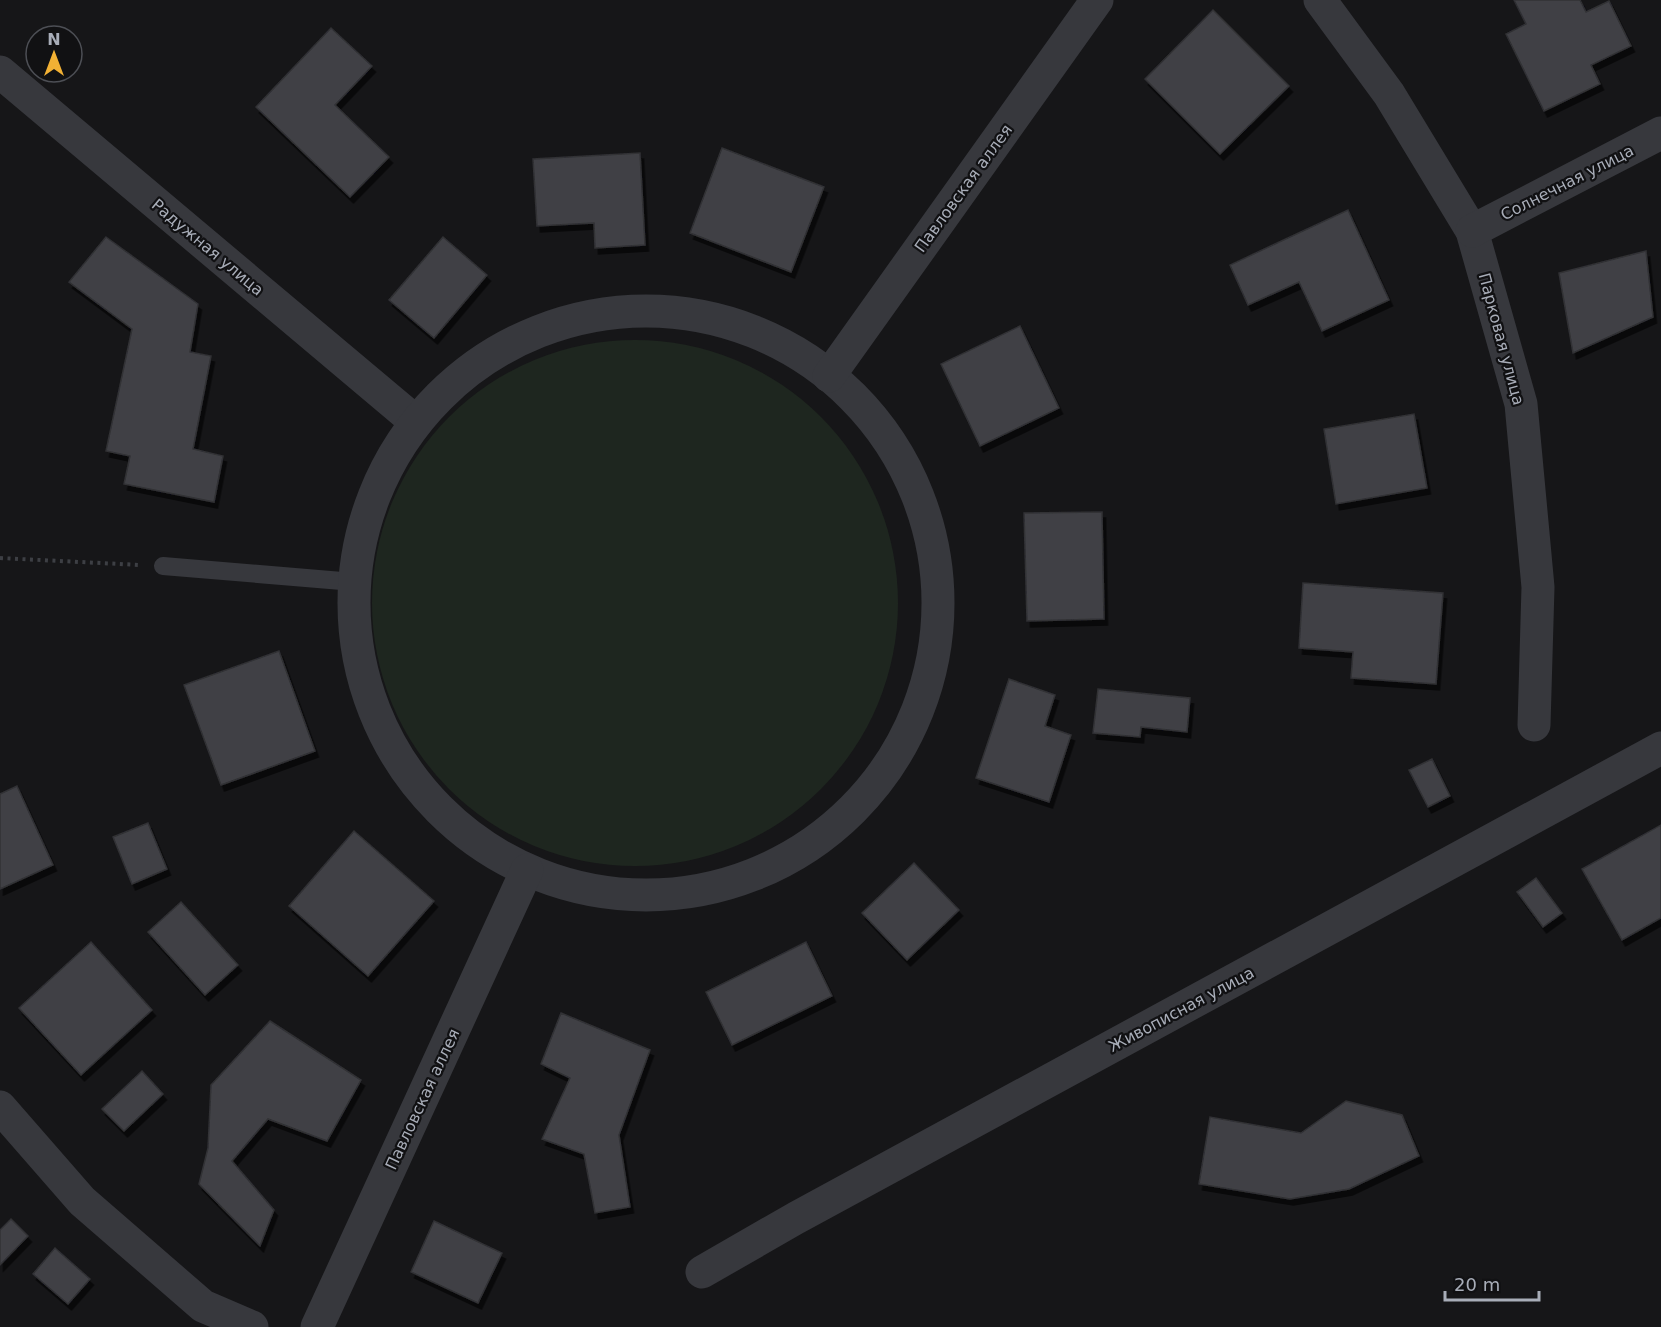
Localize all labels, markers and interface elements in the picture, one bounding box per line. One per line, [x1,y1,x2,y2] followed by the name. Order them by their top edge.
[24,24,84,84] north arrow
[47,30,61,49] text: N
[911,121,1016,256] street label: Павловская аллея
[1498,141,1637,224] street label: Солнечная улица
[148,195,267,300] street label: Радужная улица
[1475,271,1528,407] street label: Парковая улица
[1105,963,1257,1056] street label: Живописная улица
[381,1026,463,1173] street label: Павловская аллея
[1445,1264,1540,1302] scale bar
[1454,1274,1500,1295] text: 20 m

